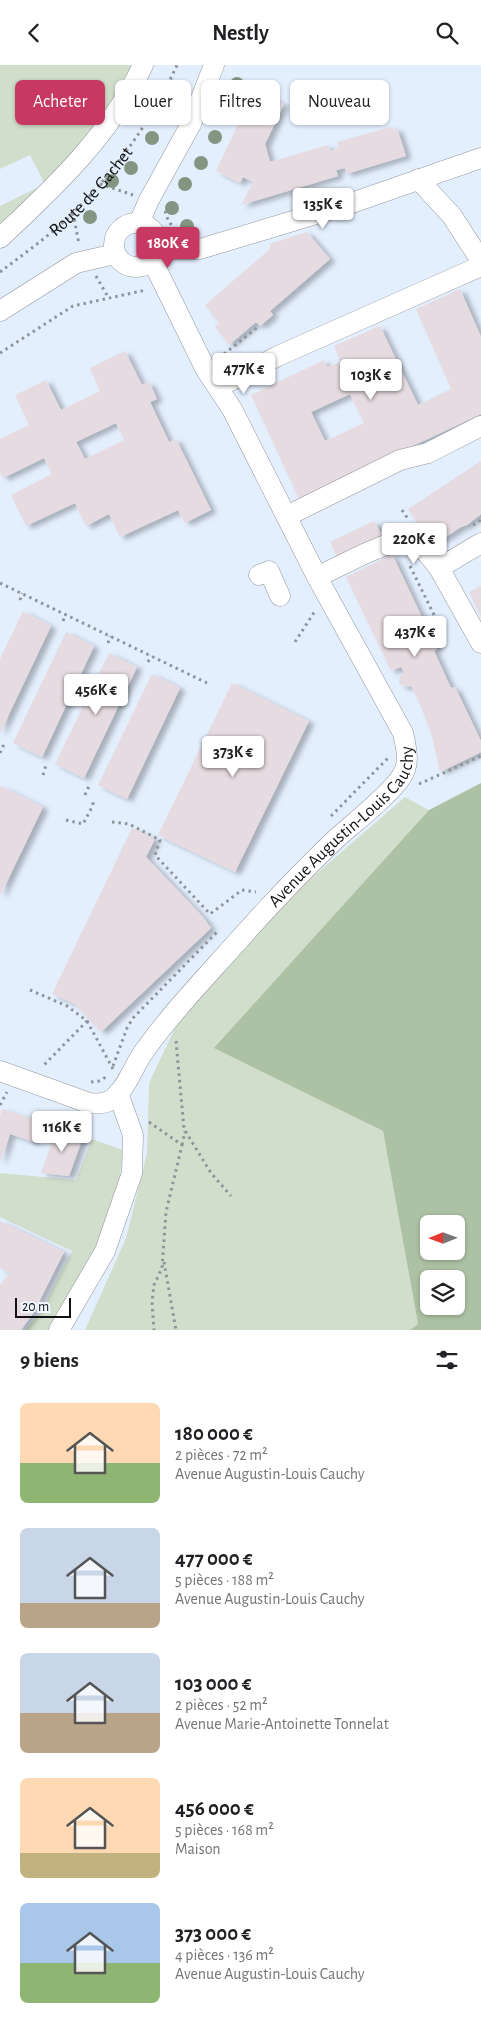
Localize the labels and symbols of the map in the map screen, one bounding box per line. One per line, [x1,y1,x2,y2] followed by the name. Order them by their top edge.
[46,144,137,240] street label: Route de Gachet
[282,187,364,230] pin: 135K €
[127,227,209,269] pin: 180K €
[203,353,285,395] pin: 477K €
[330,359,412,401] pin: 103K €
[373,523,455,565] pin: 220K €
[374,615,456,658] pin: 437K €
[55,673,137,716] pin: 456K €
[192,735,274,778] pin: 373K €
[266,745,417,911] street label: Avenue Augustin-Louis Cauchy
[21,1111,103,1153] pin: 116K €
[420,1215,465,1260] north arrow
[15,1295,71,1318] scale bar

